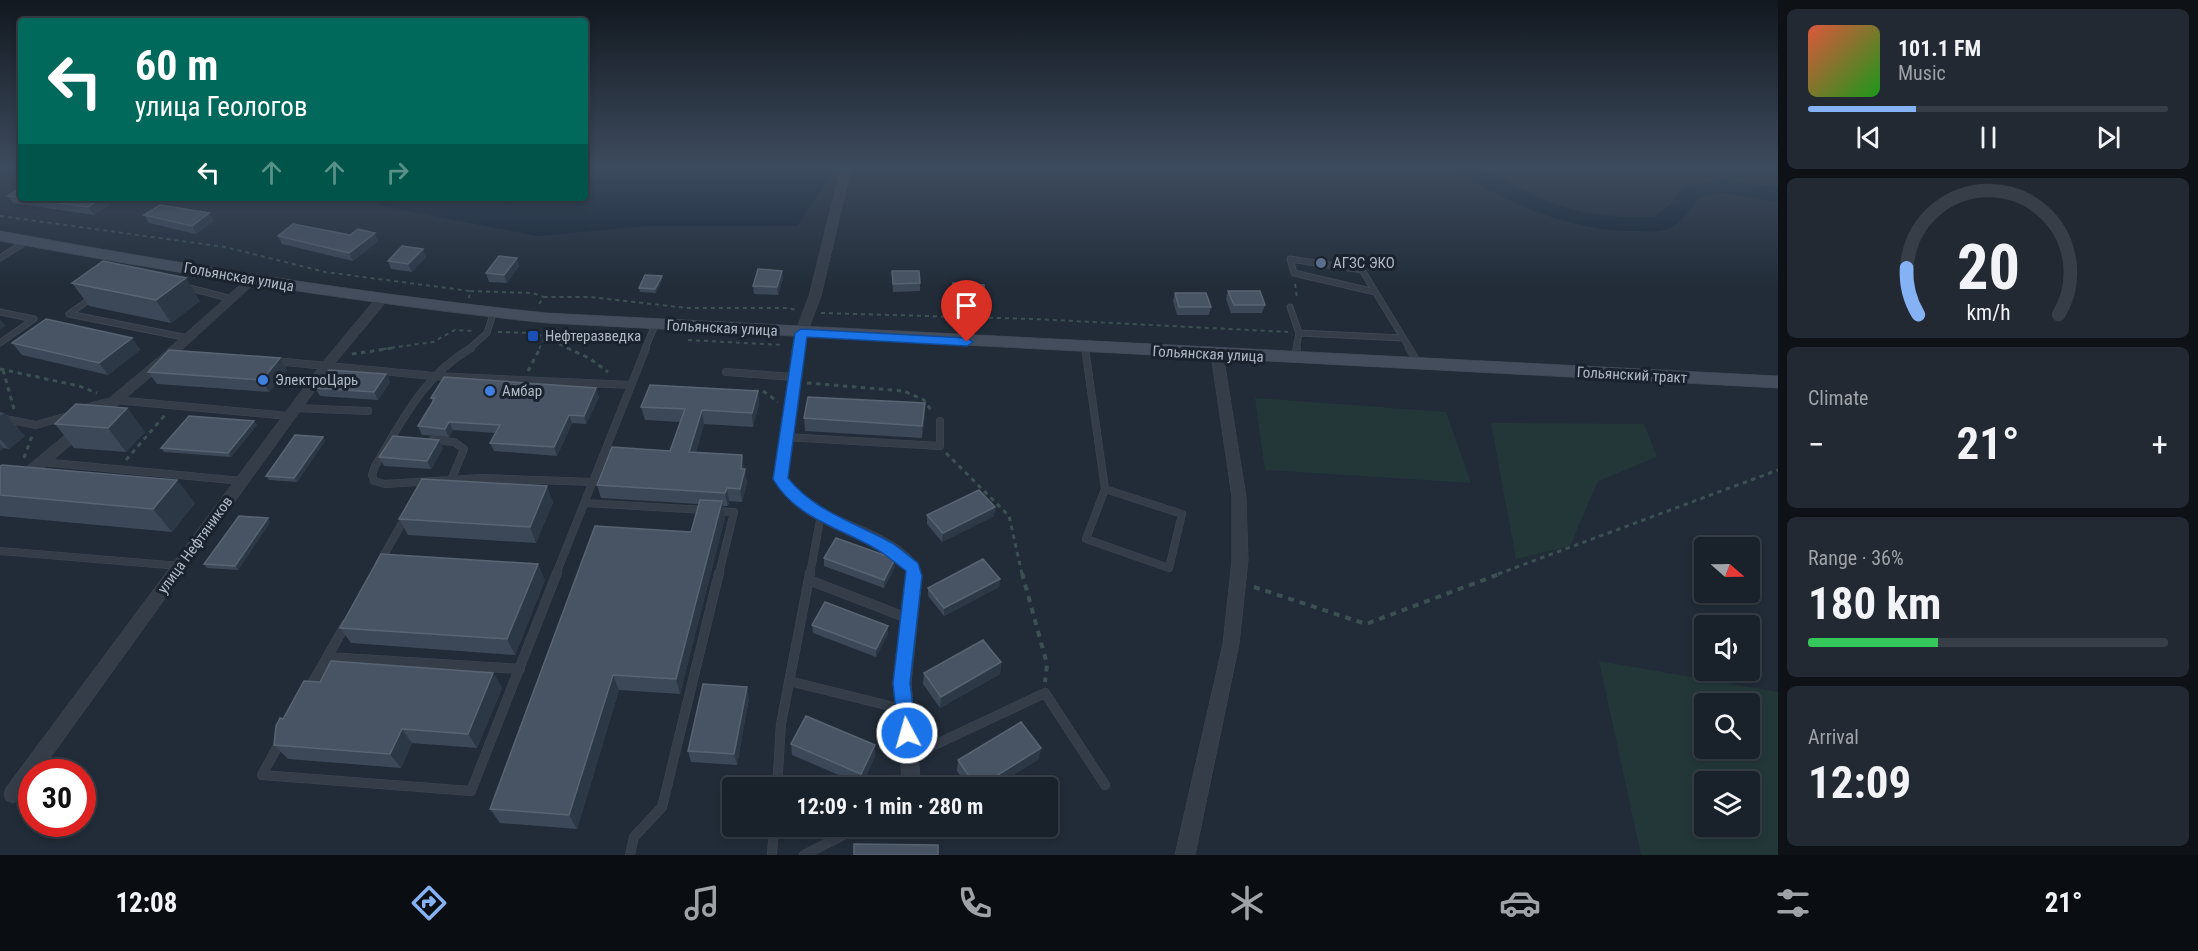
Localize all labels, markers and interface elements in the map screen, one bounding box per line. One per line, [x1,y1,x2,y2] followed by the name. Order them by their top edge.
[1898,36,1981,61] text: 101.1 FM
[135,41,218,90] text: 60 m
[36,42,114,120] icon: left
[1898,61,1946,85] text: Music
[135,91,307,123] text: улица Геологов
[1852,121,1885,154] icon: previous
[1972,121,2005,154] icon: pause
[2092,121,2125,154] icon: next
[192,156,225,189] icon: left
[255,156,288,189] icon: ahead
[318,156,351,189] icon: ahead
[381,156,414,189] icon: right
[1956,231,2020,304] text: 20
[1333,254,1395,272] place label: АГЗС ЭКО
[1314,256,1328,270] marker: АГЗС ЭКО
[183,258,295,296] street label: Гольянская улица
[941,280,992,342] pin
[950,289,983,322] icon: arrive
[1966,301,2010,326] text: km/h
[666,316,778,340] street label: Гольянская улица
[545,327,641,345] place label: Нефтеразведка
[526,329,540,343] marker: Нефтеразведка
[1152,342,1264,366] street label: Гольянская улица
[1576,363,1688,387] street label: Гольянский тракт
[275,371,358,389] place label: ЭлектроЦарь
[256,373,270,387] marker: ЭлектроЦарь
[502,382,542,400] place label: Амбар
[483,384,497,398] marker: Амбар
[1808,386,1868,410] text: Climate
[1957,417,2020,470] text: 21°
[1808,425,1825,464] text: −
[2152,425,2168,464] text: +
[154,493,236,597] street label: улица Нефтяников
[1694,537,1760,603] north arrow
[1694,537,1760,837] map controls
[1808,546,1904,570] text: Range · 36%
[1808,577,1941,630] text: 180 km
[1694,615,1760,681] button: sound
[1694,693,1760,759] button: search
[875,701,939,765] position arrow
[1808,725,1859,749] text: Arrival
[1808,756,1911,809] text: 12:09
[18,759,96,837] speed limit sign: 30
[1694,771,1760,837] button: layers
[797,794,983,819] text: 12:09 · 1 min · 280 m
[408,882,450,924] icon: directions
[681,882,723,924] icon: music
[954,882,996,924] icon: phone
[1226,882,1268,924] icon: climate
[1499,882,1541,924] icon: car
[1772,882,1814,924] icon: filters
[115,887,177,919] text: 12:08
[2045,887,2083,919] text: 21°

